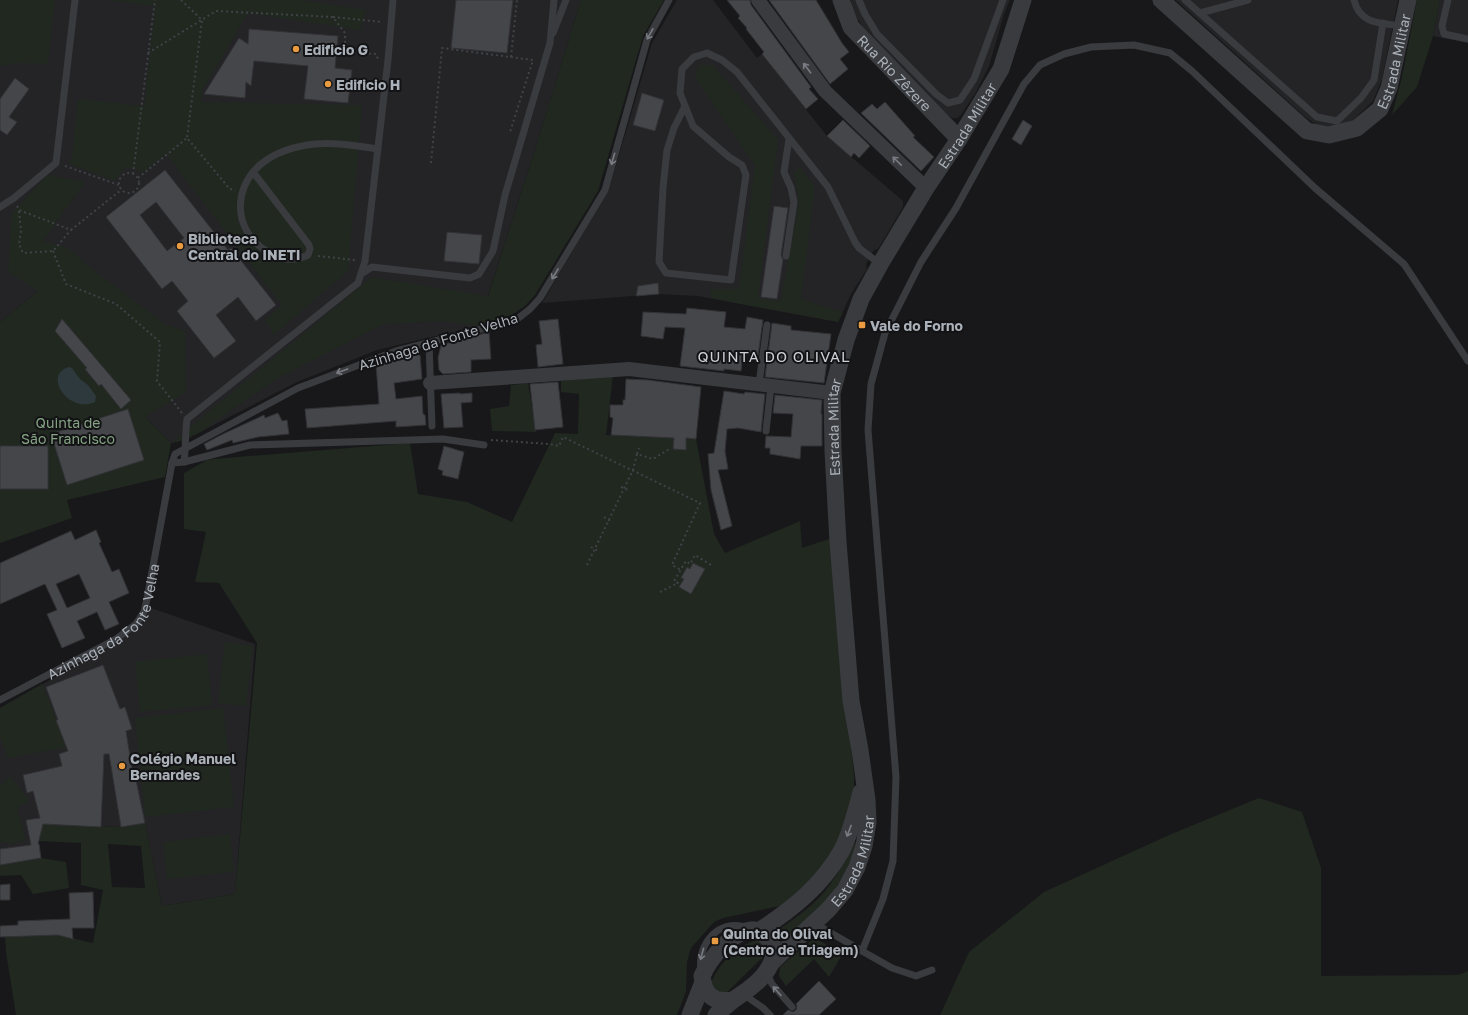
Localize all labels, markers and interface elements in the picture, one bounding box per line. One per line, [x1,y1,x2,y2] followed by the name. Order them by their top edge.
[1373,11,1413,112] street label: Estrada Militar
[646,28,654,40] one-way arrow
[854,31,935,114] street label: Rua Rio Zêzere
[304,41,368,58] place label: Edificio G
[291,44,301,54] marker: Edificio G
[803,63,811,74] one-way arrow
[336,76,401,93] place label: Edificio H
[323,79,333,89] marker: Edificio H
[933,79,1000,171] street label: Estrada Militar
[609,152,617,165] one-way arrow
[893,157,903,166] one-way arrow
[188,230,301,263] place label: Biblioteca Central do INETI
[175,241,185,251] marker: Biblioteca Central do INETI
[550,268,558,280] one-way arrow
[356,309,520,373] street label: Azinhaga da Fonte Velha
[870,317,963,334] place label: Vale do Forno
[857,320,867,330] marker: Vale do Forno
[697,347,851,365] district label: QUINTA DO OLIVAL
[337,367,349,375] one-way arrow
[823,376,844,476] street label: Estrada Militar
[21,414,115,447] park label: Quinta de São Francisco
[44,562,162,682] street label: Azinhaga da Fonte Velha
[130,750,236,783] place label: Colégio Manuel Bernardes
[117,761,127,771] marker: Colégio Manuel Bernardes
[826,814,877,910] street label: Estrada Militar
[845,824,853,836] one-way arrow
[723,925,859,958] place label: Quinta do Olival (Centro de Triagem)
[710,936,720,946] marker: Quinta do Olival (Centro de Triagem)
[697,947,705,960] one-way arrow
[773,985,782,996] one-way arrow

